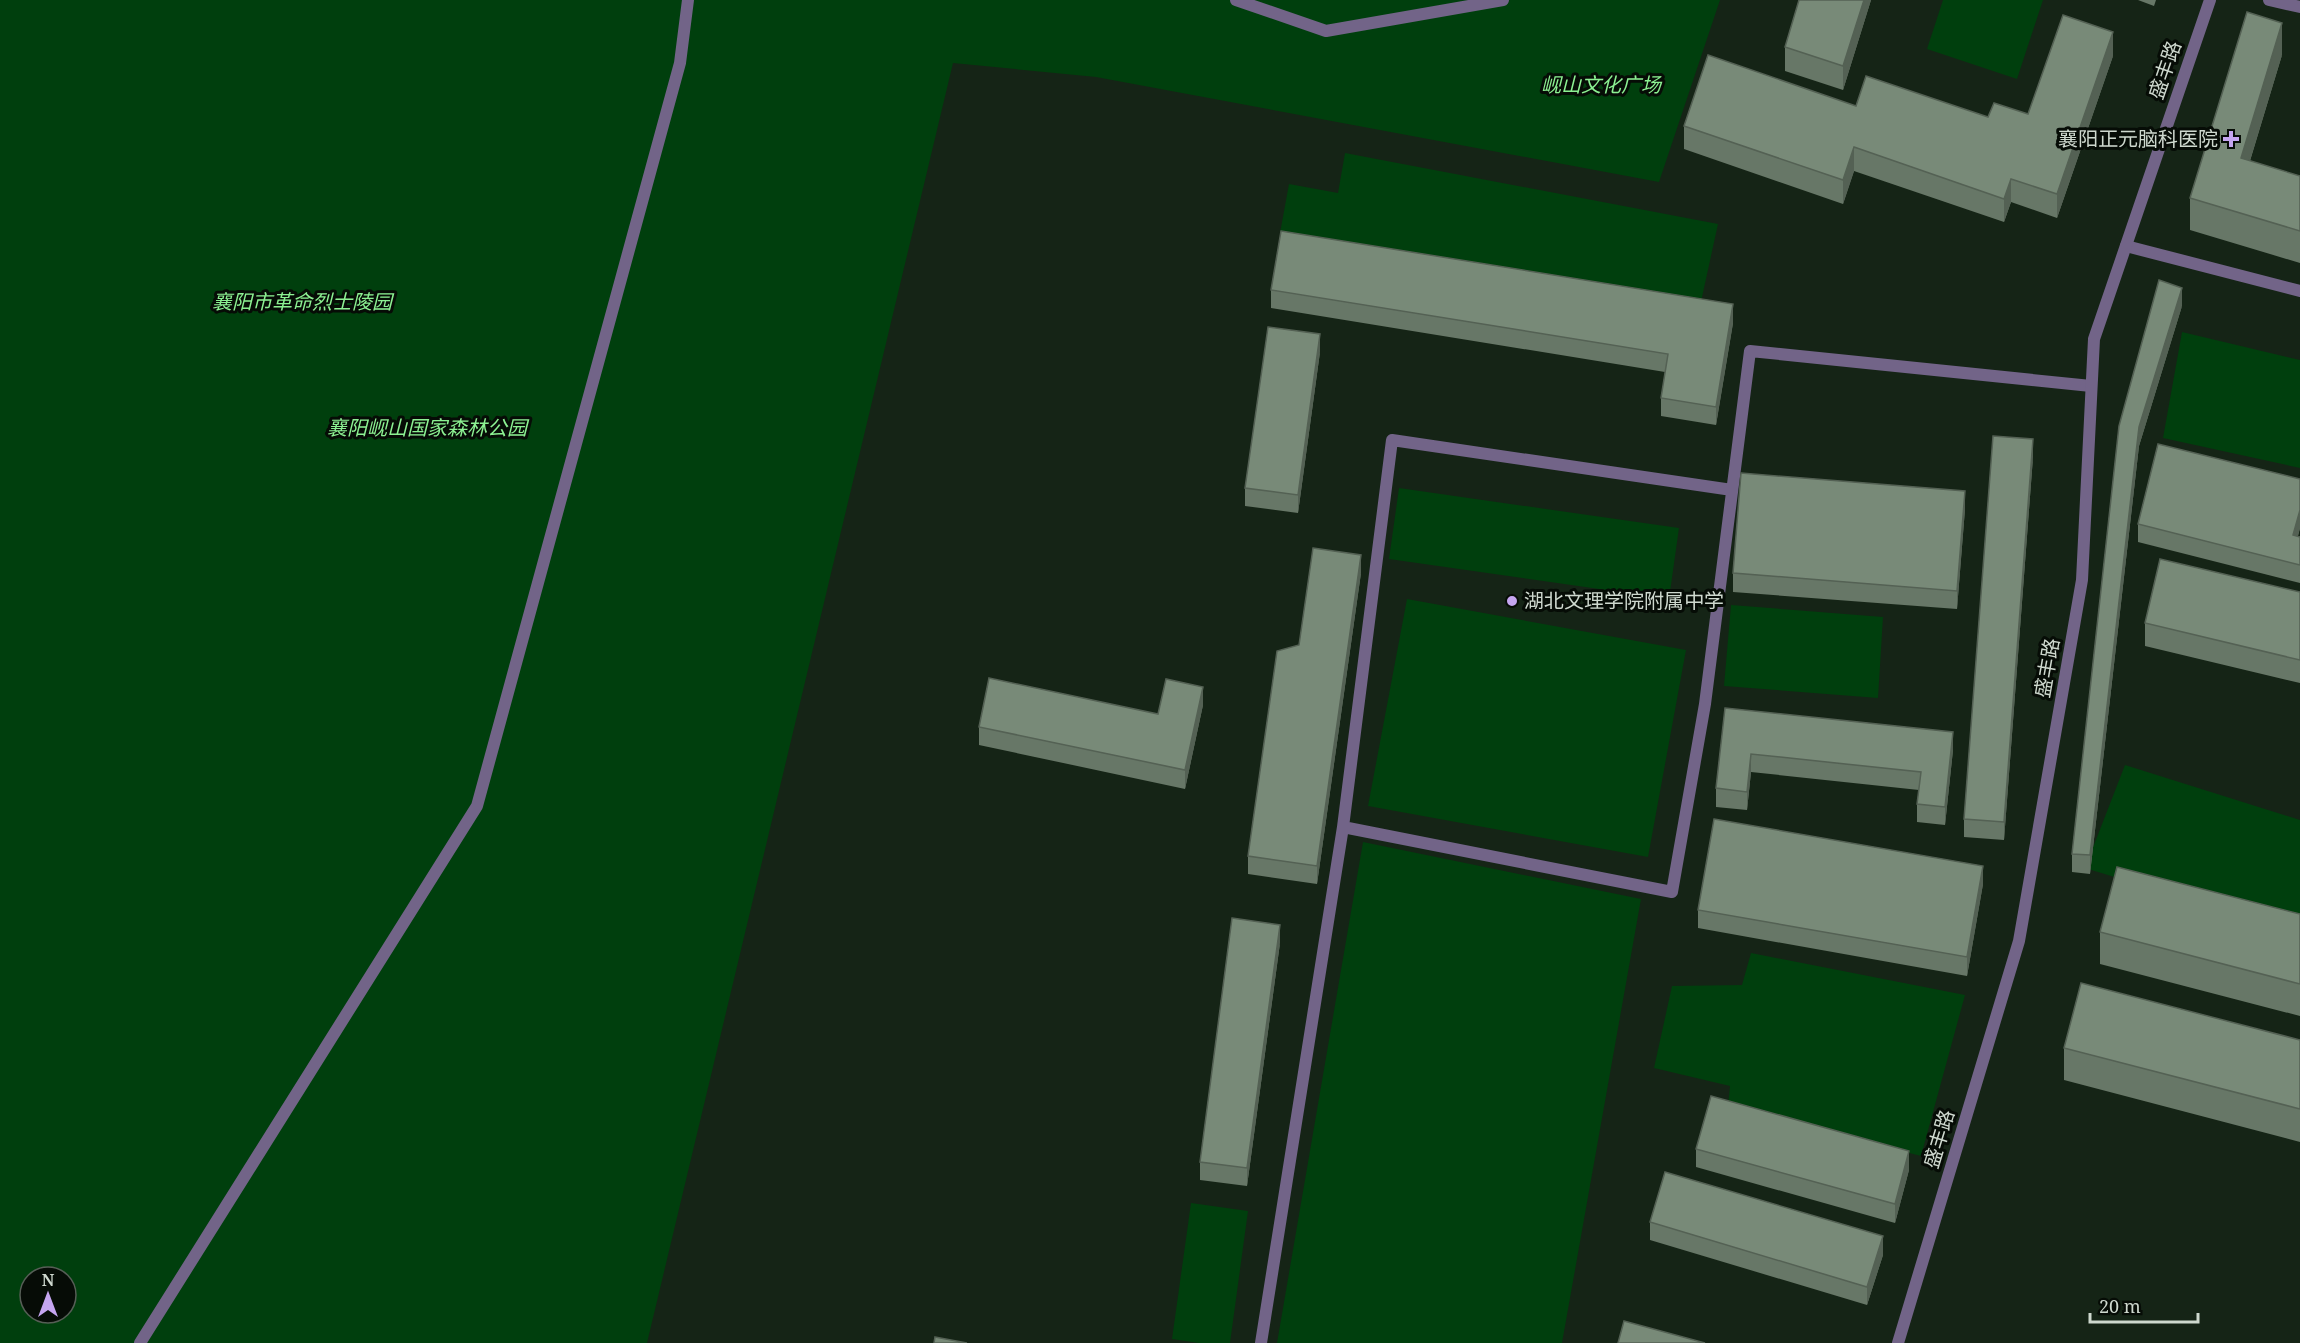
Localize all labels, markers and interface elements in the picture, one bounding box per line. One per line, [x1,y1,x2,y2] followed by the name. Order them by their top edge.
[2142,37,2187,103] street label: 盛丰路
[1541,71,1663,98] park label: 岘山文化广场
[2058,125,2218,152] place label: 襄阳正元脑科医院
[2222,130,2240,148] marker: 襄阳正元脑科医院
[212,288,395,315] park label: 襄阳市革命烈士陵园
[327,414,530,441] park label: 襄阳岘山国家森林公园
[1524,587,1724,614] place label: 湖北文理学院附属中学
[1505,594,1519,608] marker: 湖北文理学院附属中学
[2028,636,2065,700] street label: 盛丰路
[1917,1106,1960,1171] street label: 盛丰路
[18,1265,78,1325] north arrow
[42,1269,55,1291] text: N
[2090,1286,2198,1324] scale bar
[2099,1294,2141,1318] text: 20 m

